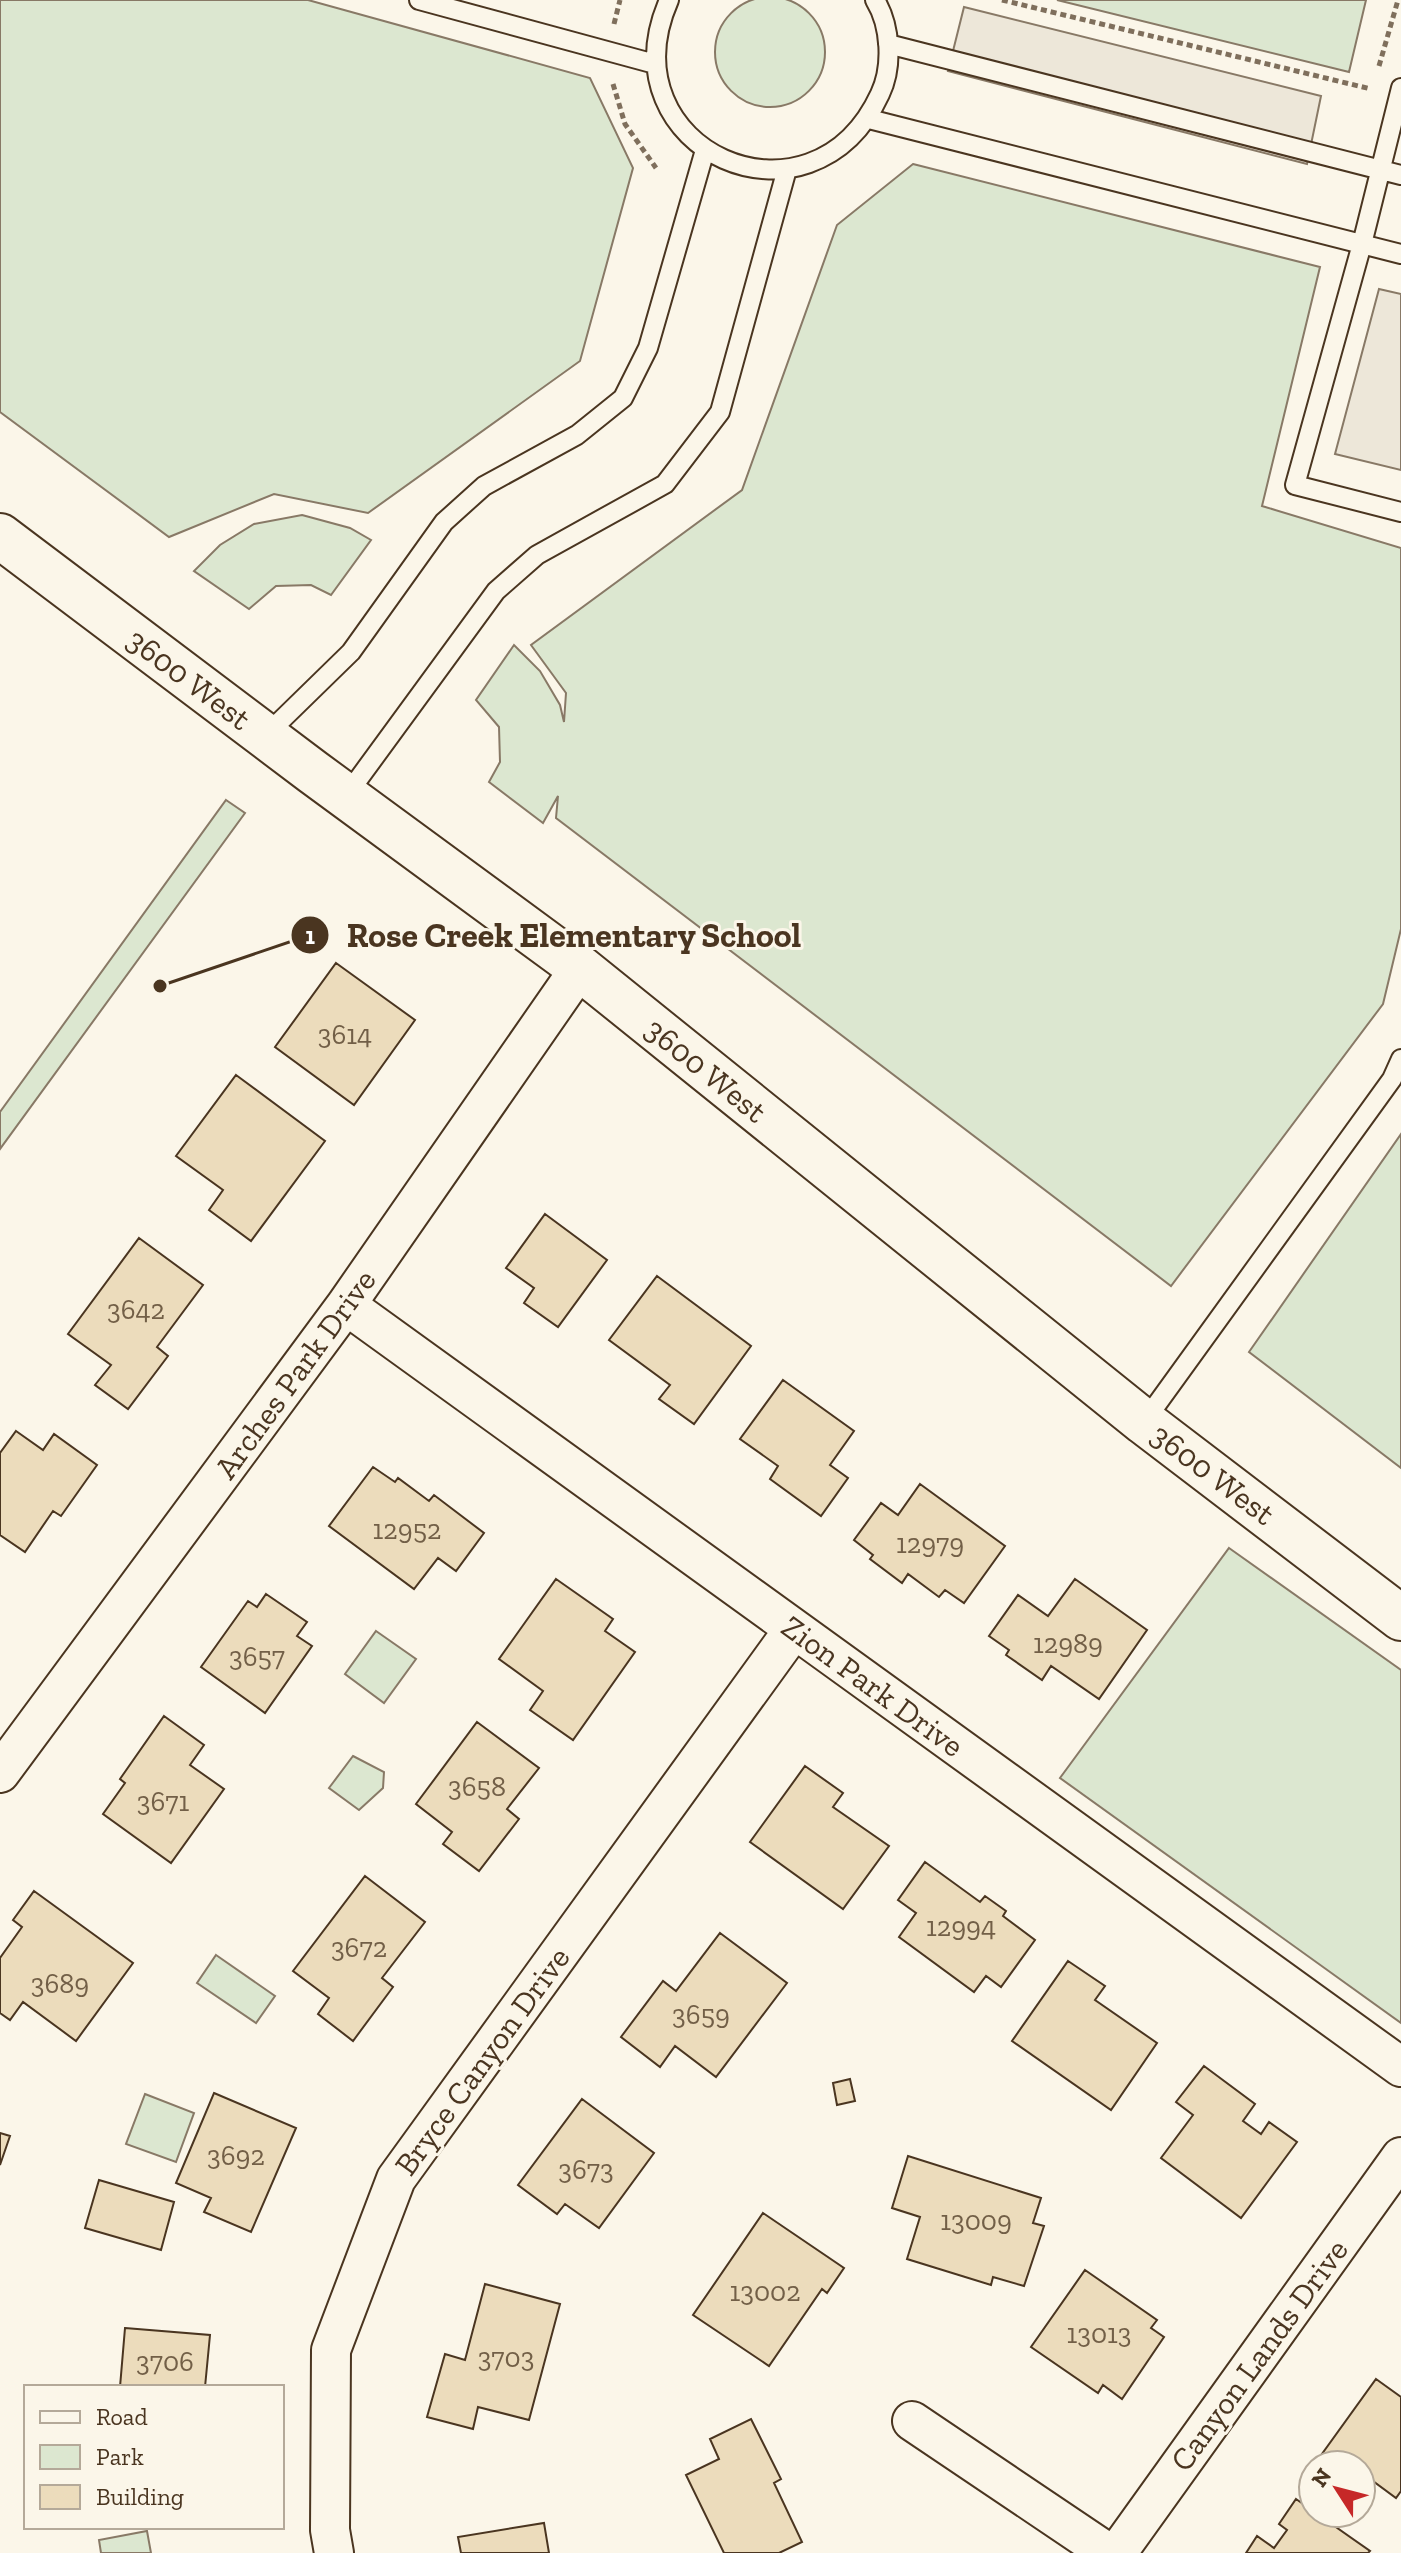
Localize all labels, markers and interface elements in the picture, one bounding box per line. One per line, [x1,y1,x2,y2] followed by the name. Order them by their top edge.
[120,620,258,738] street label: 3600 West
[290,906,818,964] callout: Rose Creek Elementary School
[347,915,802,956] text: Rose Creek Elementary School
[305,921,315,950] text: 1
[638,1010,774,1130] street label: 3600 West
[318,1018,372,1051] house number: 3614
[206,1262,384,1486] street label: Arches Park Drive
[107,1293,165,1326] house number: 3642
[1144,1415,1282,1533] street label: 3600 West
[373,1513,441,1546] house number: 12952
[896,1527,964,1560] house number: 12979
[775,1607,971,1765] street label: Zion Park Drive
[1033,1627,1103,1660] house number: 12989
[229,1640,285,1673] house number: 3657
[448,1770,506,1803] house number: 3658
[137,1785,189,1818] house number: 3671
[926,1910,996,1943] house number: 12994
[331,1931,387,1964] house number: 3672
[386,1939,578,2183] street label: Bryce Canyon Drive
[31,1967,89,2000] house number: 3689
[672,1998,730,2031] house number: 3659
[207,2139,265,2172] house number: 3692
[558,2153,614,2186] house number: 3673
[940,2204,1012,2237] house number: 13009
[1162,2232,1356,2478] street label: Canyon Lands Drive
[729,2275,801,2308] house number: 13002
[1066,2317,1132,2350] house number: 13013
[478,2341,534,2374] house number: 3703
[136,2345,194,2378] house number: 3706
[24,2385,284,2529] legend
[96,2402,148,2431] text: Road
[96,2442,144,2471] text: Park
[1297,2449,1377,2529] north arrow
[1305,2463,1337,2492] text: N
[96,2482,184,2511] text: Building

